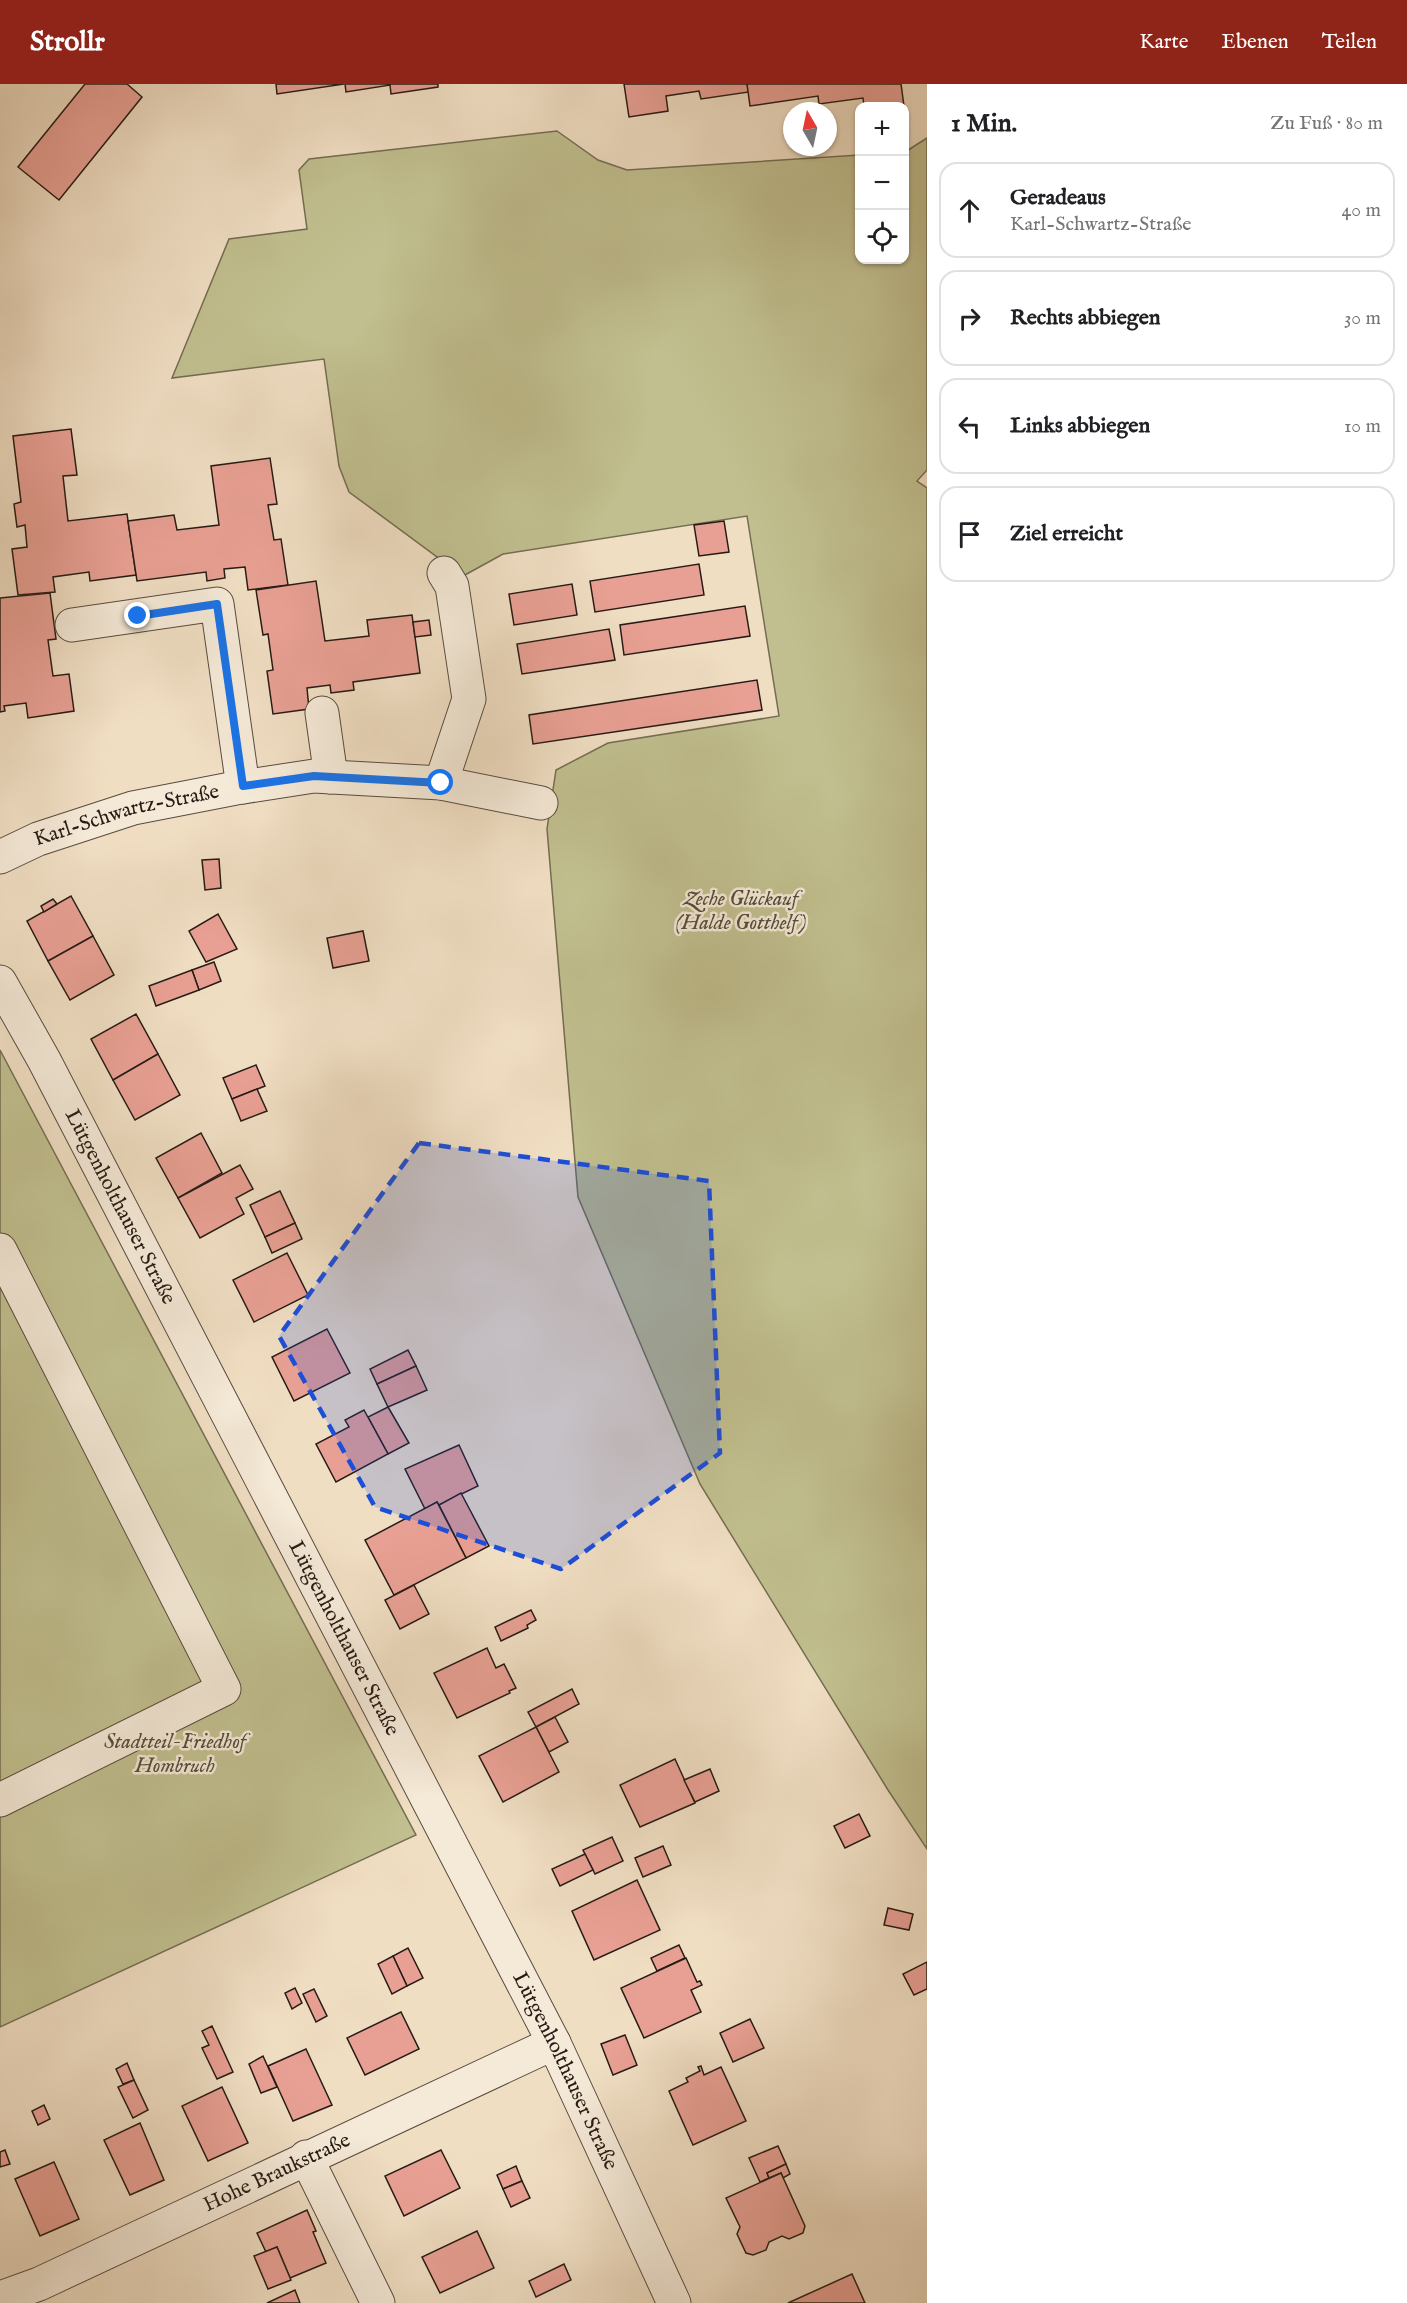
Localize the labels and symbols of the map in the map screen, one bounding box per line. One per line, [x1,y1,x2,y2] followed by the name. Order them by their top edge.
[783,102,837,156] north arrow
[124,602,150,628] route end
[427,769,453,795] route start
[31,778,222,853] street label: Karl-Schwartz-Straße
[675,886,807,937] park label: Zeche Glückauf (Halde Gotthelf)
[58,1105,182,1309] street label: Lütgenholthauser Straße
[282,1536,406,1741] street label: Lütgenholthauser Straße
[104,1729,251,1780] park label: Stadtteil-Friedhof Hombruch
[506,1967,624,2174] street label: Lütgenholthauser Straße
[199,2127,355,2219] street label: Hohe Braukstraße

